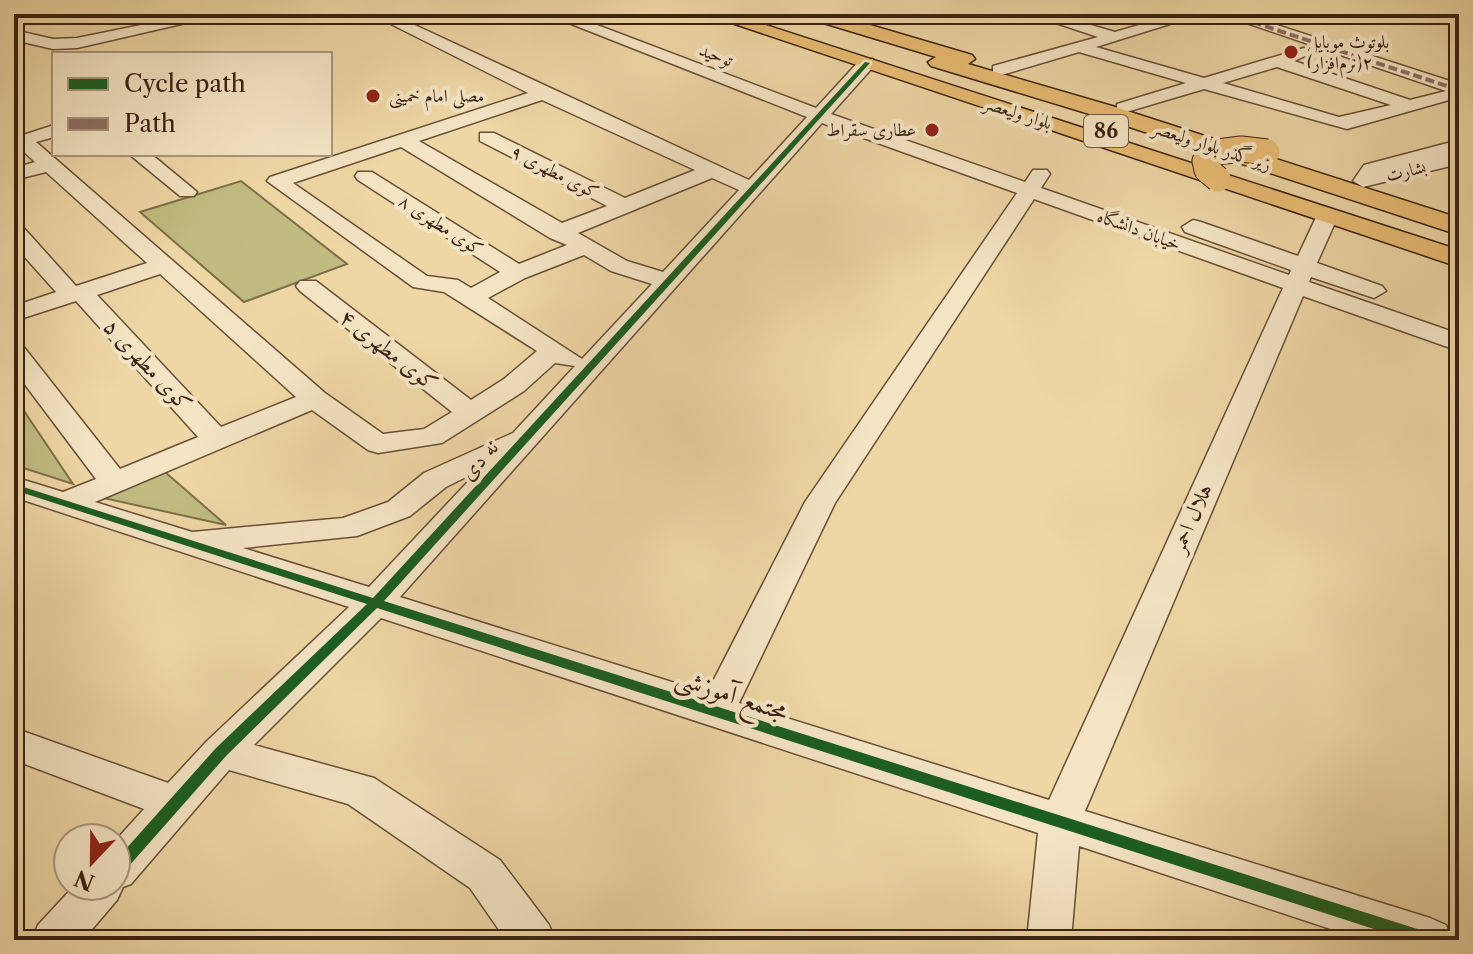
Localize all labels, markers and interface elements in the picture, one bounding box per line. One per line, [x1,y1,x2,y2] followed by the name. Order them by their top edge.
[1307,31,1389,79] place label: بلوتوث موبایل (نرم‌افزار)۲
[696,39,736,72] street label: توحید
[1282,43,1300,61] marker: بلوتوث موبایل (نرم‌افزار)۲
[52,52,332,156] legend
[124,69,246,98] text: Cycle path
[389,85,484,112] place label: مصلی امام خمینی
[364,87,382,105] marker: مصلی امام خمینی
[979,91,1055,135] street label: بلوار ولیعصر
[124,109,176,138] text: Path
[1148,114,1275,176] street label: زیر گذر بلوار ولیعصر
[1084,115,1128,147] road number: 86
[826,119,916,142] place label: عطاری سقراط
[923,121,941,139] marker: عطاری سقراط
[507,140,603,204] street label: کوی مطهری ۹
[1384,156,1428,186] street label: بشارت
[394,190,487,261] street label: کوی مطهری ۸
[1094,204,1184,255] street label: خیابان دانشگاه
[334,303,443,397] street label: کوی مطهری ۴
[97,313,198,418] street label: کوی مطهری ۵
[454,434,504,486] street label: نه دی
[1163,479,1219,559] street label: هلال احمر
[669,661,793,735] street label: مجتمع آموزشی
[52,822,132,902] north arrow
[71,864,99,896] text: N

